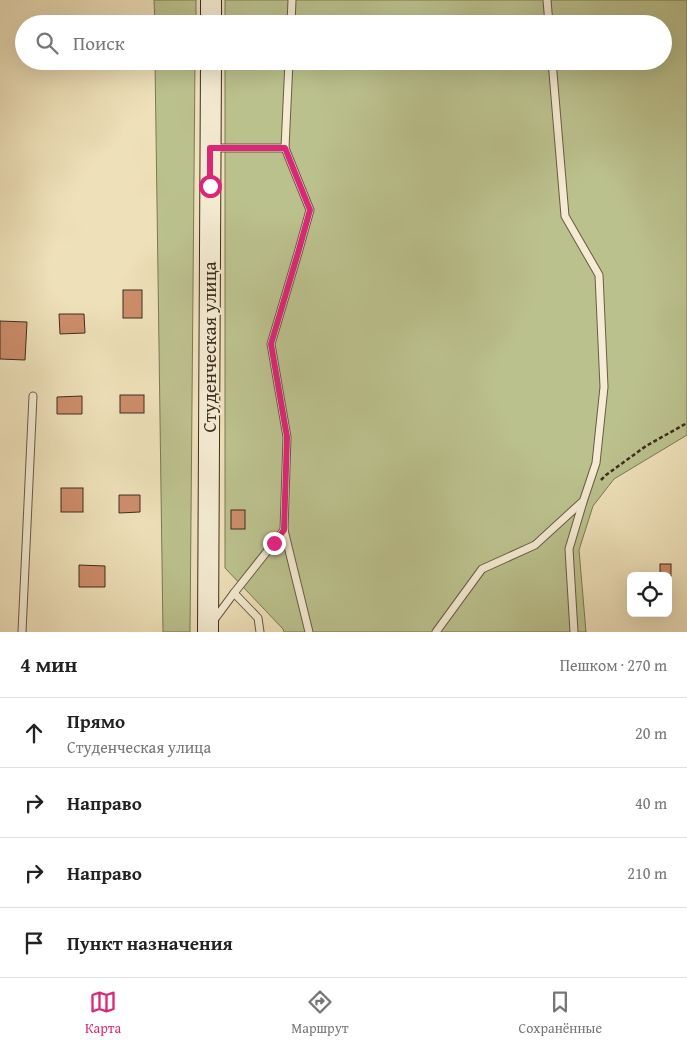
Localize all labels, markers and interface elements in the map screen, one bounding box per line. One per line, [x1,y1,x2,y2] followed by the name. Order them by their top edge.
[15,15,672,70] search box
[33,29,61,57] icon: search
[73,29,125,57] text: Поиск
[199,175,222,198] route start
[195,261,223,433] street label: Студенческая улица
[263,532,286,555] route end
[627,572,672,617] map controls
[627,572,672,617] button: locate
[20,649,77,680] text: 4 мин
[560,653,667,677] text: Пешком · 270 m
[67,707,125,735] text: Прямо
[20,719,48,747] icon: ahead
[635,721,667,745] text: 20 m
[67,735,211,759] text: Студенческая улица
[20,789,48,817] icon: right
[67,789,142,817] text: Направо
[635,791,667,815] text: 40 m
[20,859,48,887] icon: right
[67,859,142,887] text: Направо
[627,861,667,885] text: 210 m
[20,929,48,957] icon: arrive
[67,929,233,957] text: Пункт назначения
[85,988,121,1038] tab: Карта
[291,988,349,1038] tab: Маршрут
[519,988,602,1038] tab: Сохранённые

